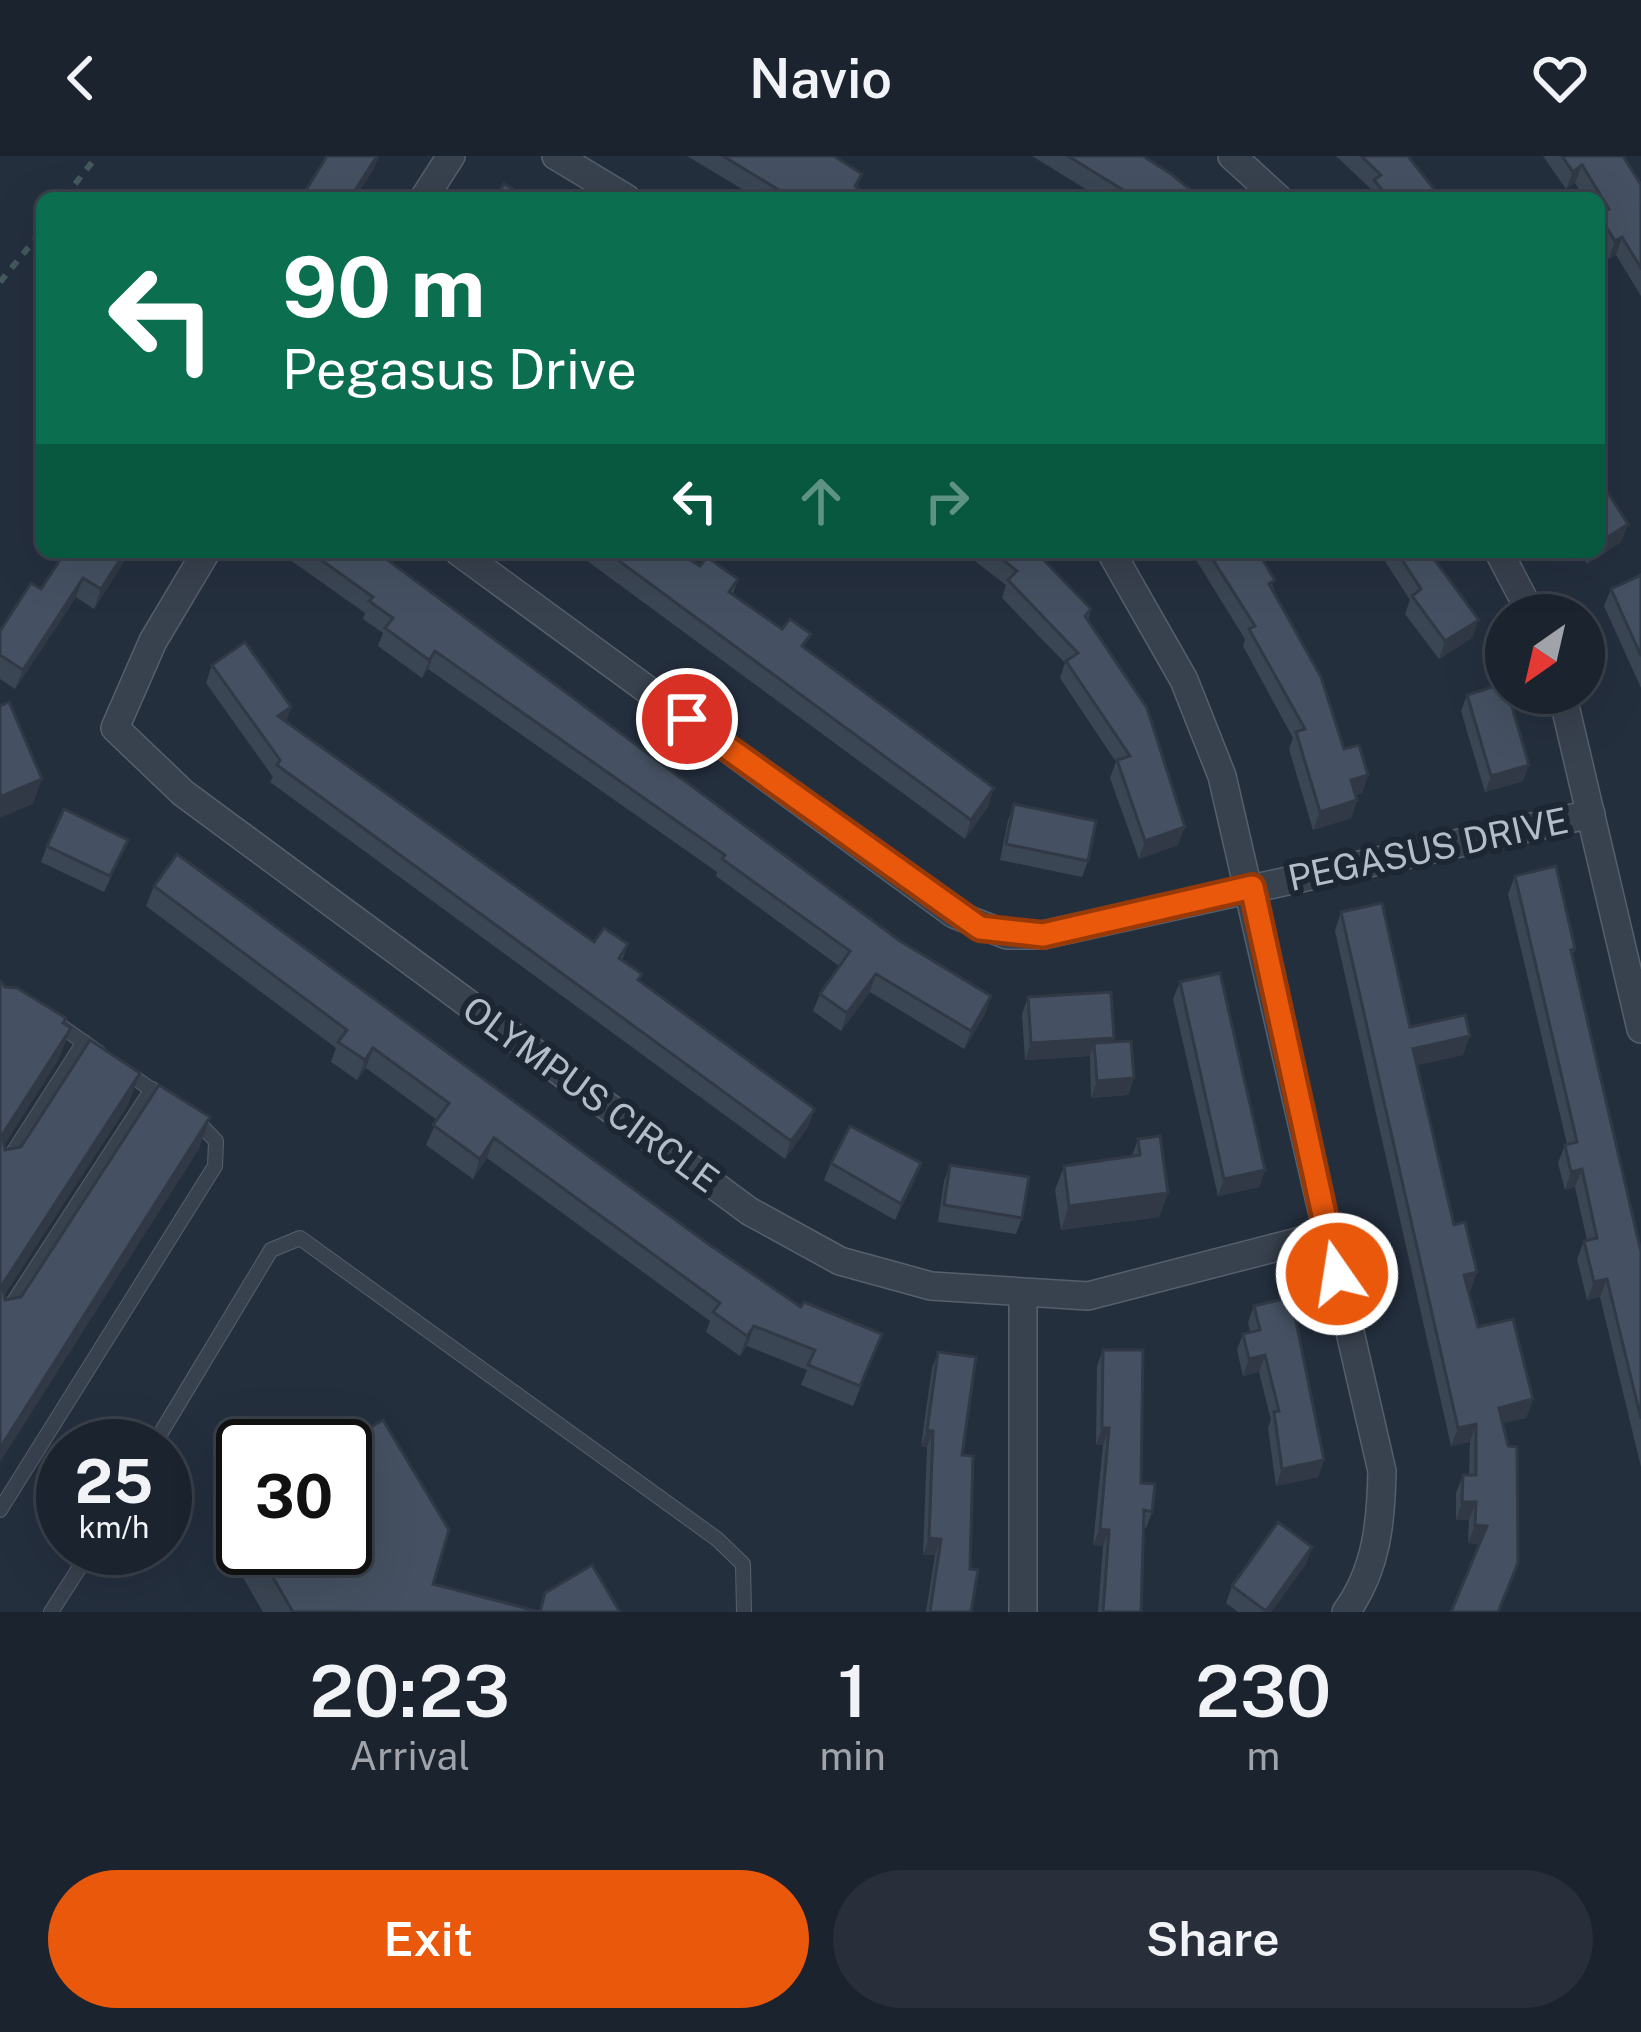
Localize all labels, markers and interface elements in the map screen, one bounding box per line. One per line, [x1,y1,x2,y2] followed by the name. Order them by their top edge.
[48,45,114,111] icon: back
[1527,45,1593,111] icon: heart
[749,47,892,110] text: Navio
[282,237,485,336] text: 90 m
[84,240,240,396] icon: left
[282,338,637,401] text: Pegasus Drive
[662,468,728,534] icon: left
[788,468,854,534] icon: ahead
[914,468,980,534] icon: right
[1485,594,1605,714] north arrow
[1485,594,1605,714] map controls
[636,668,738,770] pin
[654,686,720,752] icon: arrive
[1284,799,1572,899] street label: PEGASUS DRIVE
[455,987,727,1201] street label: OLYMPUS CIRCLE
[1274,1211,1400,1337] position arrow
[216,1419,372,1575] speed limit sign: 30
[75,1446,153,1517] text: 25
[79,1509,149,1545] text: km/h
[310,1649,510,1733] text: 20:23
[838,1649,868,1733] text: 1
[1195,1649,1331,1733] text: 230
[350,1733,470,1779] text: Arrival
[820,1733,886,1779] text: min
[1246,1733,1280,1779] text: m
[48,1870,809,2008] button: Exit
[833,1870,1593,2008] button: Share

